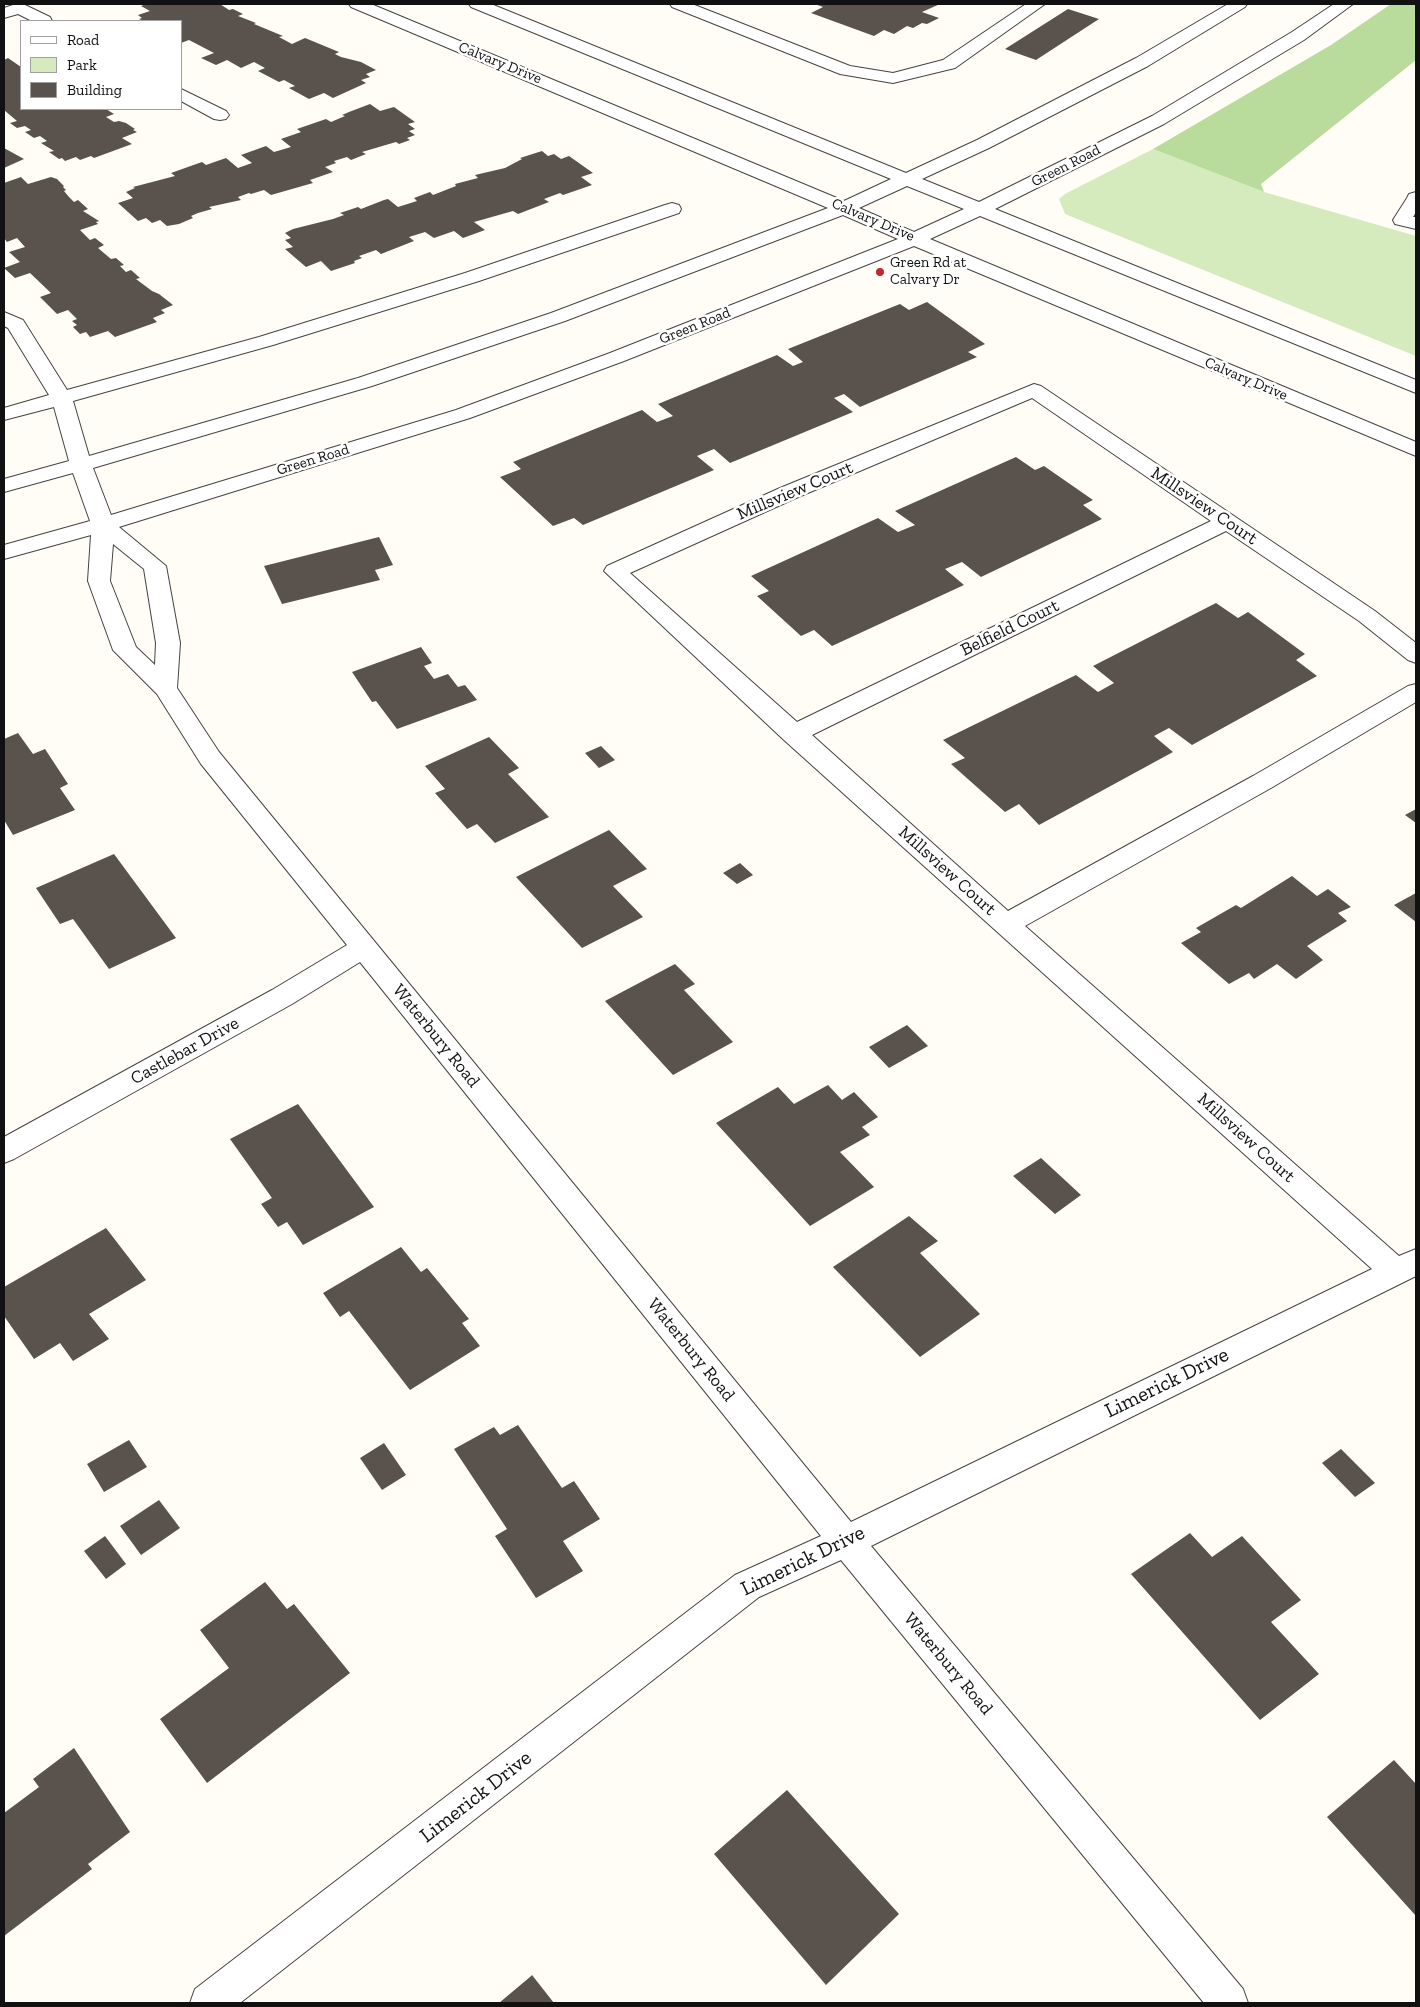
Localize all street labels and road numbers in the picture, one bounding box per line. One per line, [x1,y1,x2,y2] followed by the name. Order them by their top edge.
[456,38,544,88] street label: Calvary Drive
[1028,141,1104,191] street label: Green Road
[829,194,917,246] street label: Calvary Drive
[657,304,733,348] street label: Green Road
[1202,353,1290,405] street label: Calvary Drive
[275,440,351,480] street label: Green Road
[734,457,856,525] street label: Millsview Court
[1147,462,1261,550] street label: Millsview Court
[957,595,1063,661] street label: Belfield Court
[894,822,1000,920] street label: Millsview Court
[388,980,484,1092] street label: Waterbury Road
[127,1012,243,1090] street label: Castlebar Drive
[1193,1089,1299,1187] street label: Millsview Court
[643,1294,739,1406] street label: Waterbury Road
[1101,1342,1233,1424] street label: Limerick Drive
[737,1520,869,1602] street label: Limerick Drive
[899,1609,997,1719] street label: Waterbury Road
[415,1746,537,1848] street label: Limerick Drive

